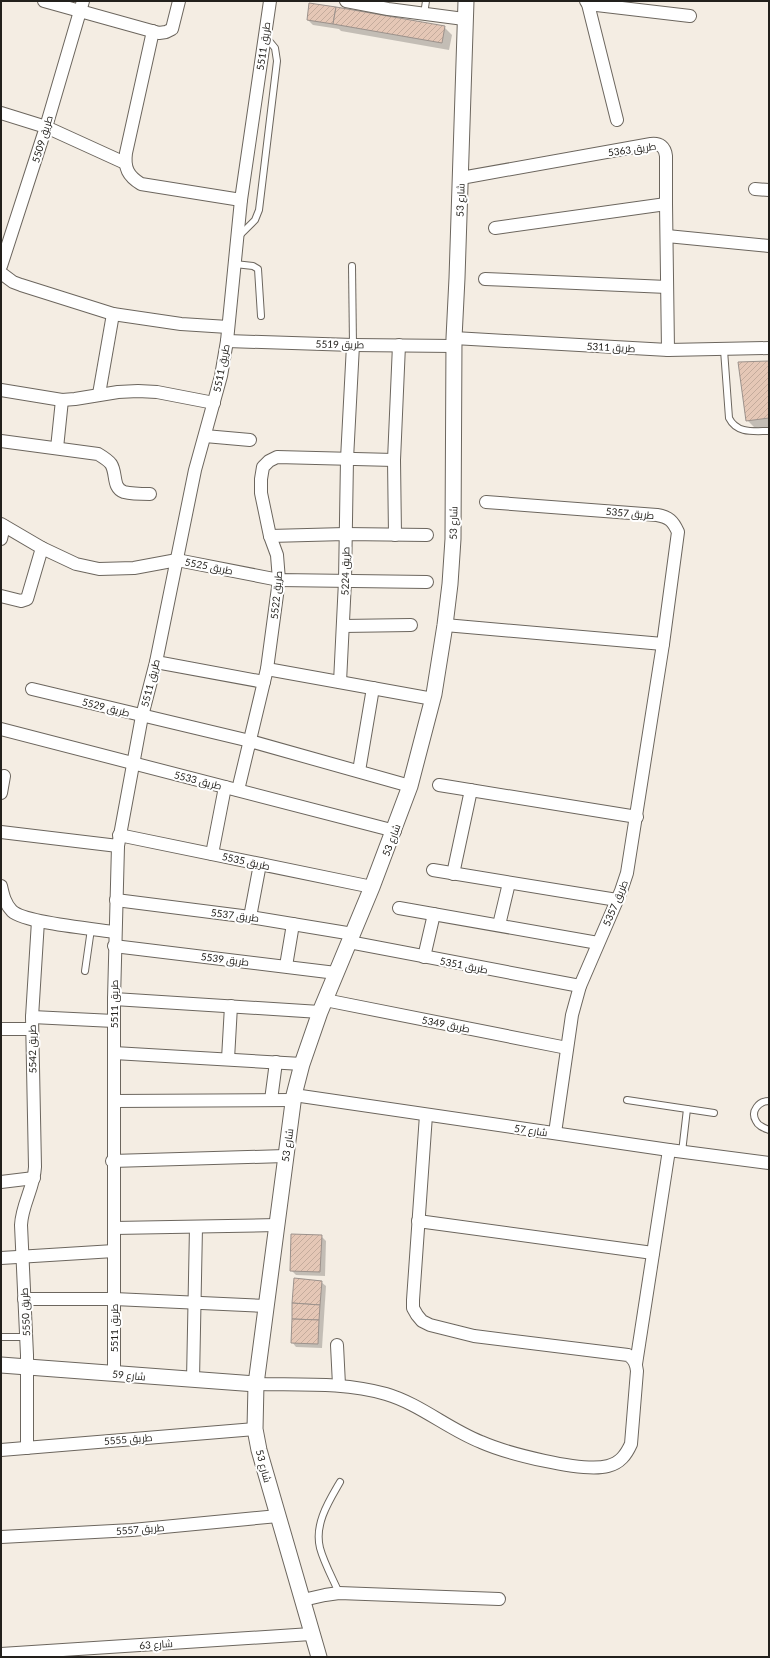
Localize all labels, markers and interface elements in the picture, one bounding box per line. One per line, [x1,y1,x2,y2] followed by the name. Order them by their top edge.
[254,21,273,71] street label: طريق 5511
[29,114,56,164] street label: طريق 5509
[607,140,657,159] street label: طريق 5363
[453,183,468,217] street label: شارع 53
[316,338,364,351] street label: طريق 5519
[586,340,636,355] street label: طريق 5311
[210,343,233,393] street label: طريق 5511
[605,505,655,522] street label: طريق 5357
[447,506,460,540] street label: شارع 53
[339,547,352,595] street label: طريق 5224
[184,555,234,578] street label: طريق 5525
[268,570,285,620] street label: طريق 5522
[138,658,163,708] street label: طريق 5511
[81,695,131,720] street label: طريق 5529
[173,768,223,793] street label: طريق 5533
[379,822,404,858] street label: شارع 53
[221,850,271,873] street label: طريق 5535
[600,878,631,928] street label: طريق 5357
[210,906,260,925] street label: طريق 5537
[200,950,250,969] street label: طريق 5539
[439,954,489,977] street label: طريق 5351
[108,980,121,1028] street label: طريق 5511
[421,1013,471,1036] street label: طريق 5349
[26,1025,39,1073] street label: طريق 5542
[513,1122,548,1139] street label: شارع 57
[279,1128,296,1163] street label: شارع 53
[18,1287,33,1337] street label: طريق 5550
[108,1304,121,1352] street label: طريق 5511
[112,1368,146,1383] street label: شارع 59
[103,1431,153,1448] street label: طريق 5555
[253,1448,274,1484] street label: شارع 53
[115,1521,165,1538] street label: طريق 5557
[139,1637,173,1652] street label: شارع 63

